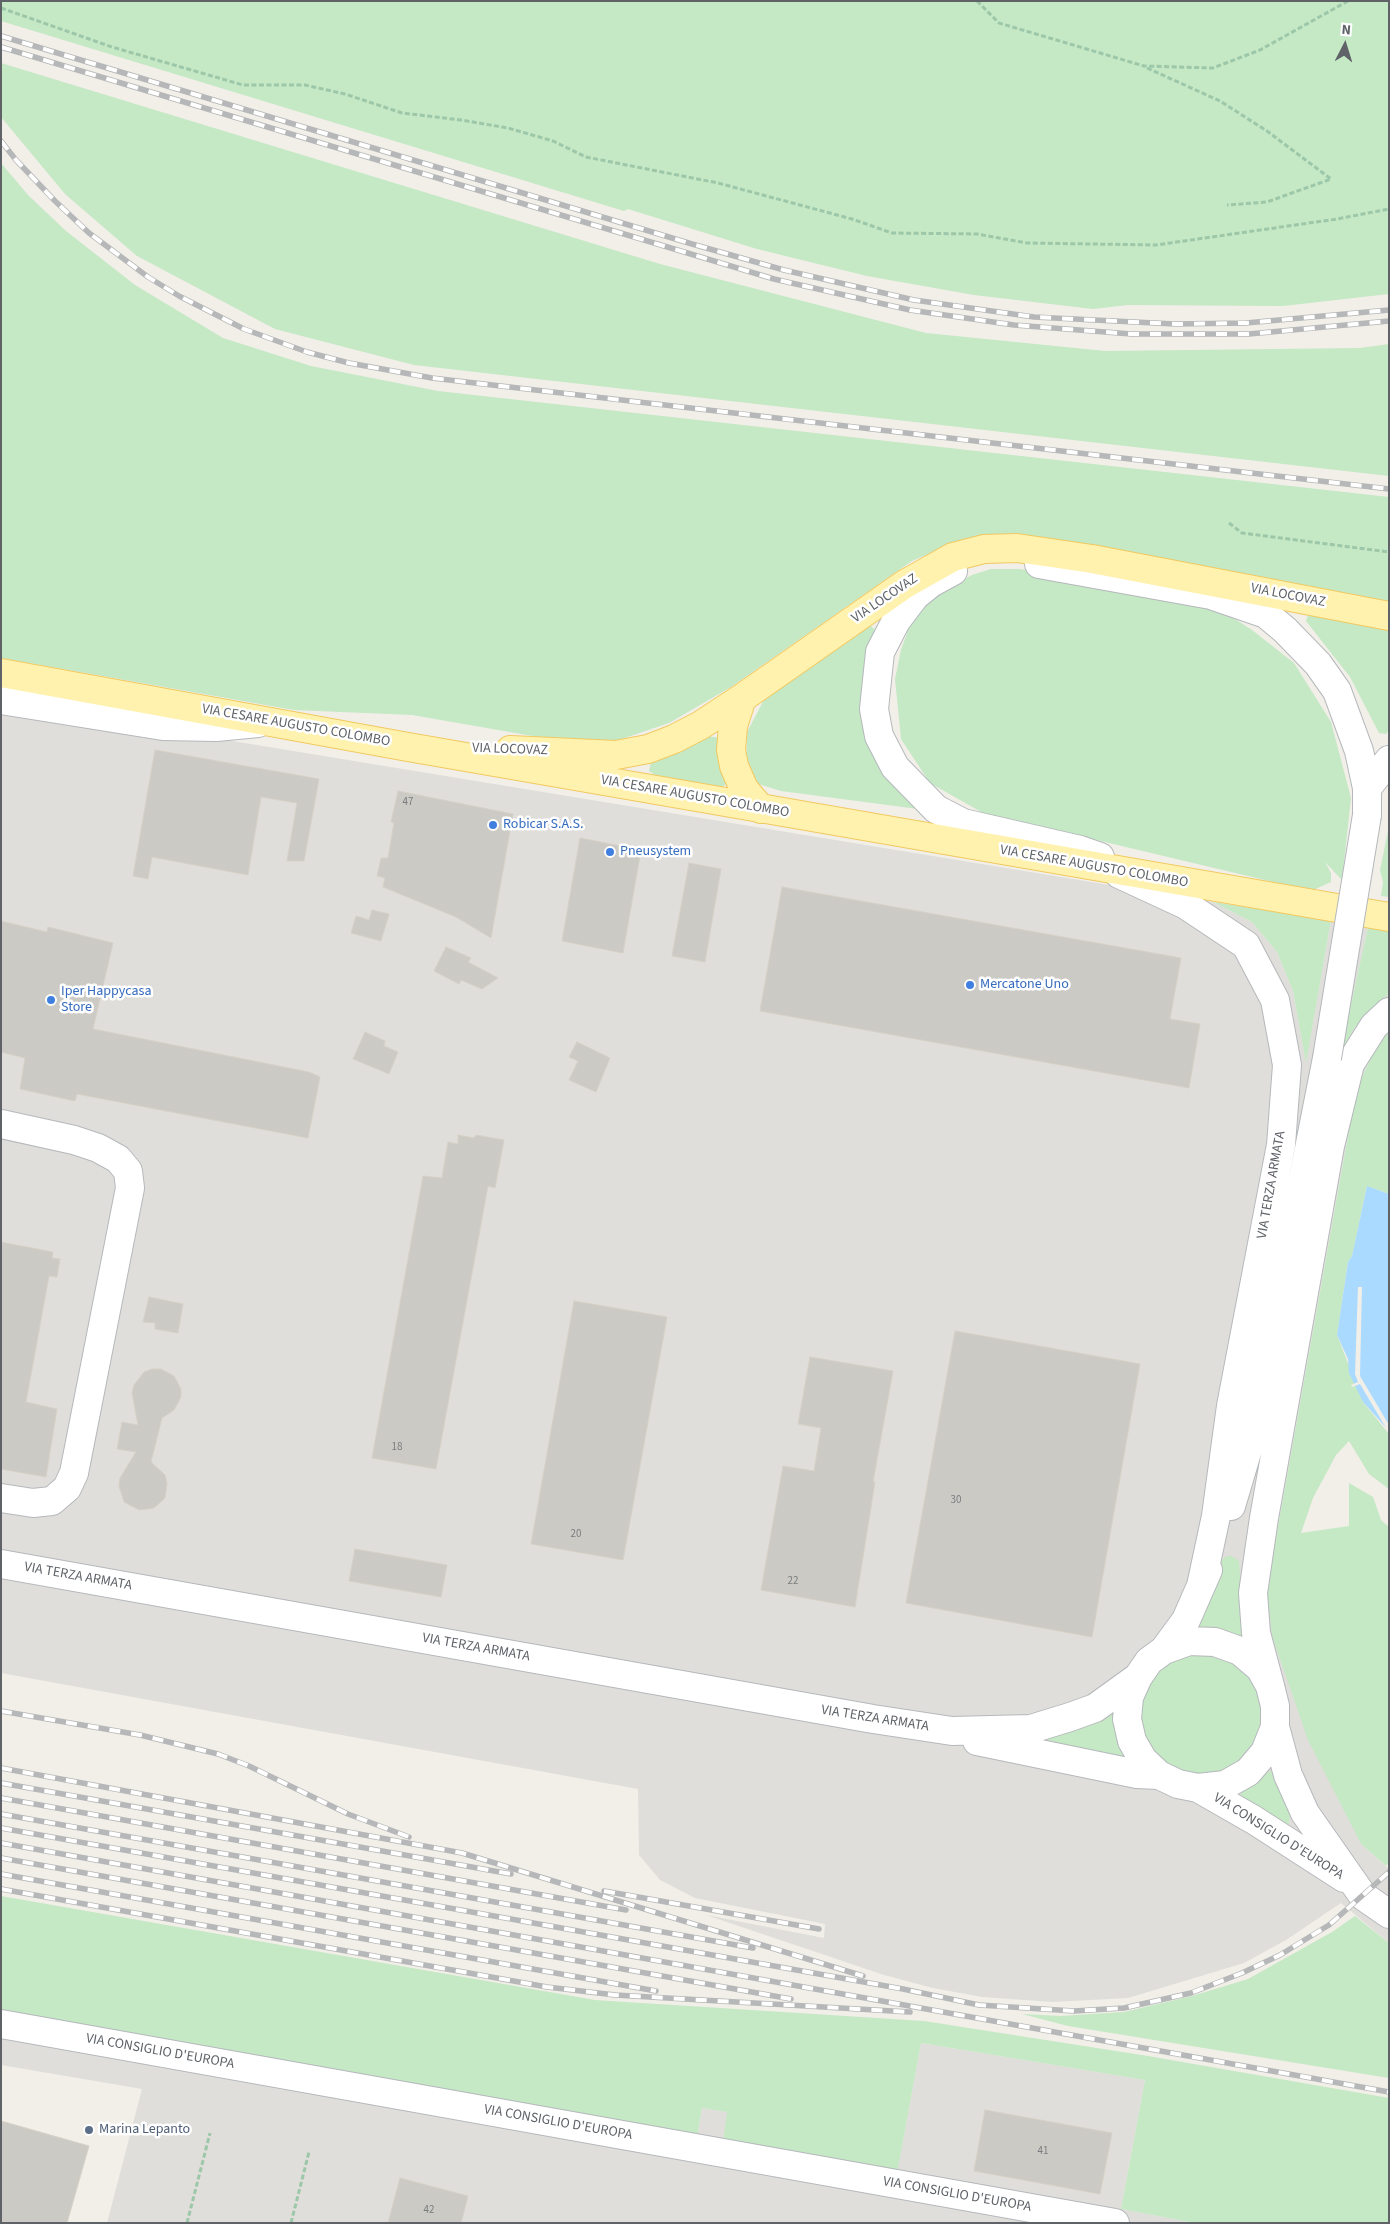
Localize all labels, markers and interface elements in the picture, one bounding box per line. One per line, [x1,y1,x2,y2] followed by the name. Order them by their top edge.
[1320,20,1370,70] north arrow
[1341,20,1352,40] text: N
[849,571,921,627] street label: VIA LOCOVAZ
[1249,581,1327,611] street label: VIA LOCOVAZ
[201,701,391,751] street label: VIA CESARE AUGUSTO COLOMBO
[472,740,548,760] street label: VIA LOCOVAZ
[600,772,790,822] street label: VIA CESARE AUGUSTO COLOMBO
[403,796,413,810] house number: 47
[503,817,584,833] place label: Robicar S.A.S.
[487,819,499,831] marker: Robicar S.A.S.
[999,842,1189,892] street label: VIA CESARE AUGUSTO COLOMBO
[620,844,691,860] place label: Pneusystem
[604,846,616,858] marker: Pneusystem
[980,977,1069,993] place label: Mercatone Uno
[964,979,976,991] marker: Mercatone Uno
[61,984,151,1016] place label: Iper Happycasa Store
[45,994,57,1006] marker: Iper Happycasa Store
[1254,1130,1290,1240] street label: VIA TERZA ARMATA
[392,1441,402,1455] house number: 18
[951,1494,961,1508] house number: 30
[571,1528,581,1542] house number: 20
[23,1559,133,1595] street label: VIA TERZA ARMATA
[788,1575,798,1589] house number: 22
[421,1630,531,1666] street label: VIA TERZA ARMATA
[820,1702,930,1736] street label: VIA TERZA ARMATA
[1210,1790,1346,1884] street label: VIA CONSIGLIO D'EUROPA
[85,2031,235,2073] street label: VIA CONSIGLIO D'EUROPA
[483,2102,633,2144] street label: VIA CONSIGLIO D'EUROPA
[99,2122,190,2138] place label: Marina Lepanto
[83,2124,95,2136] marker: Marina Lepanto
[1038,2145,1048,2159] house number: 41
[882,2174,1032,2216] street label: VIA CONSIGLIO D'EUROPA
[424,2204,434,2218] house number: 42

